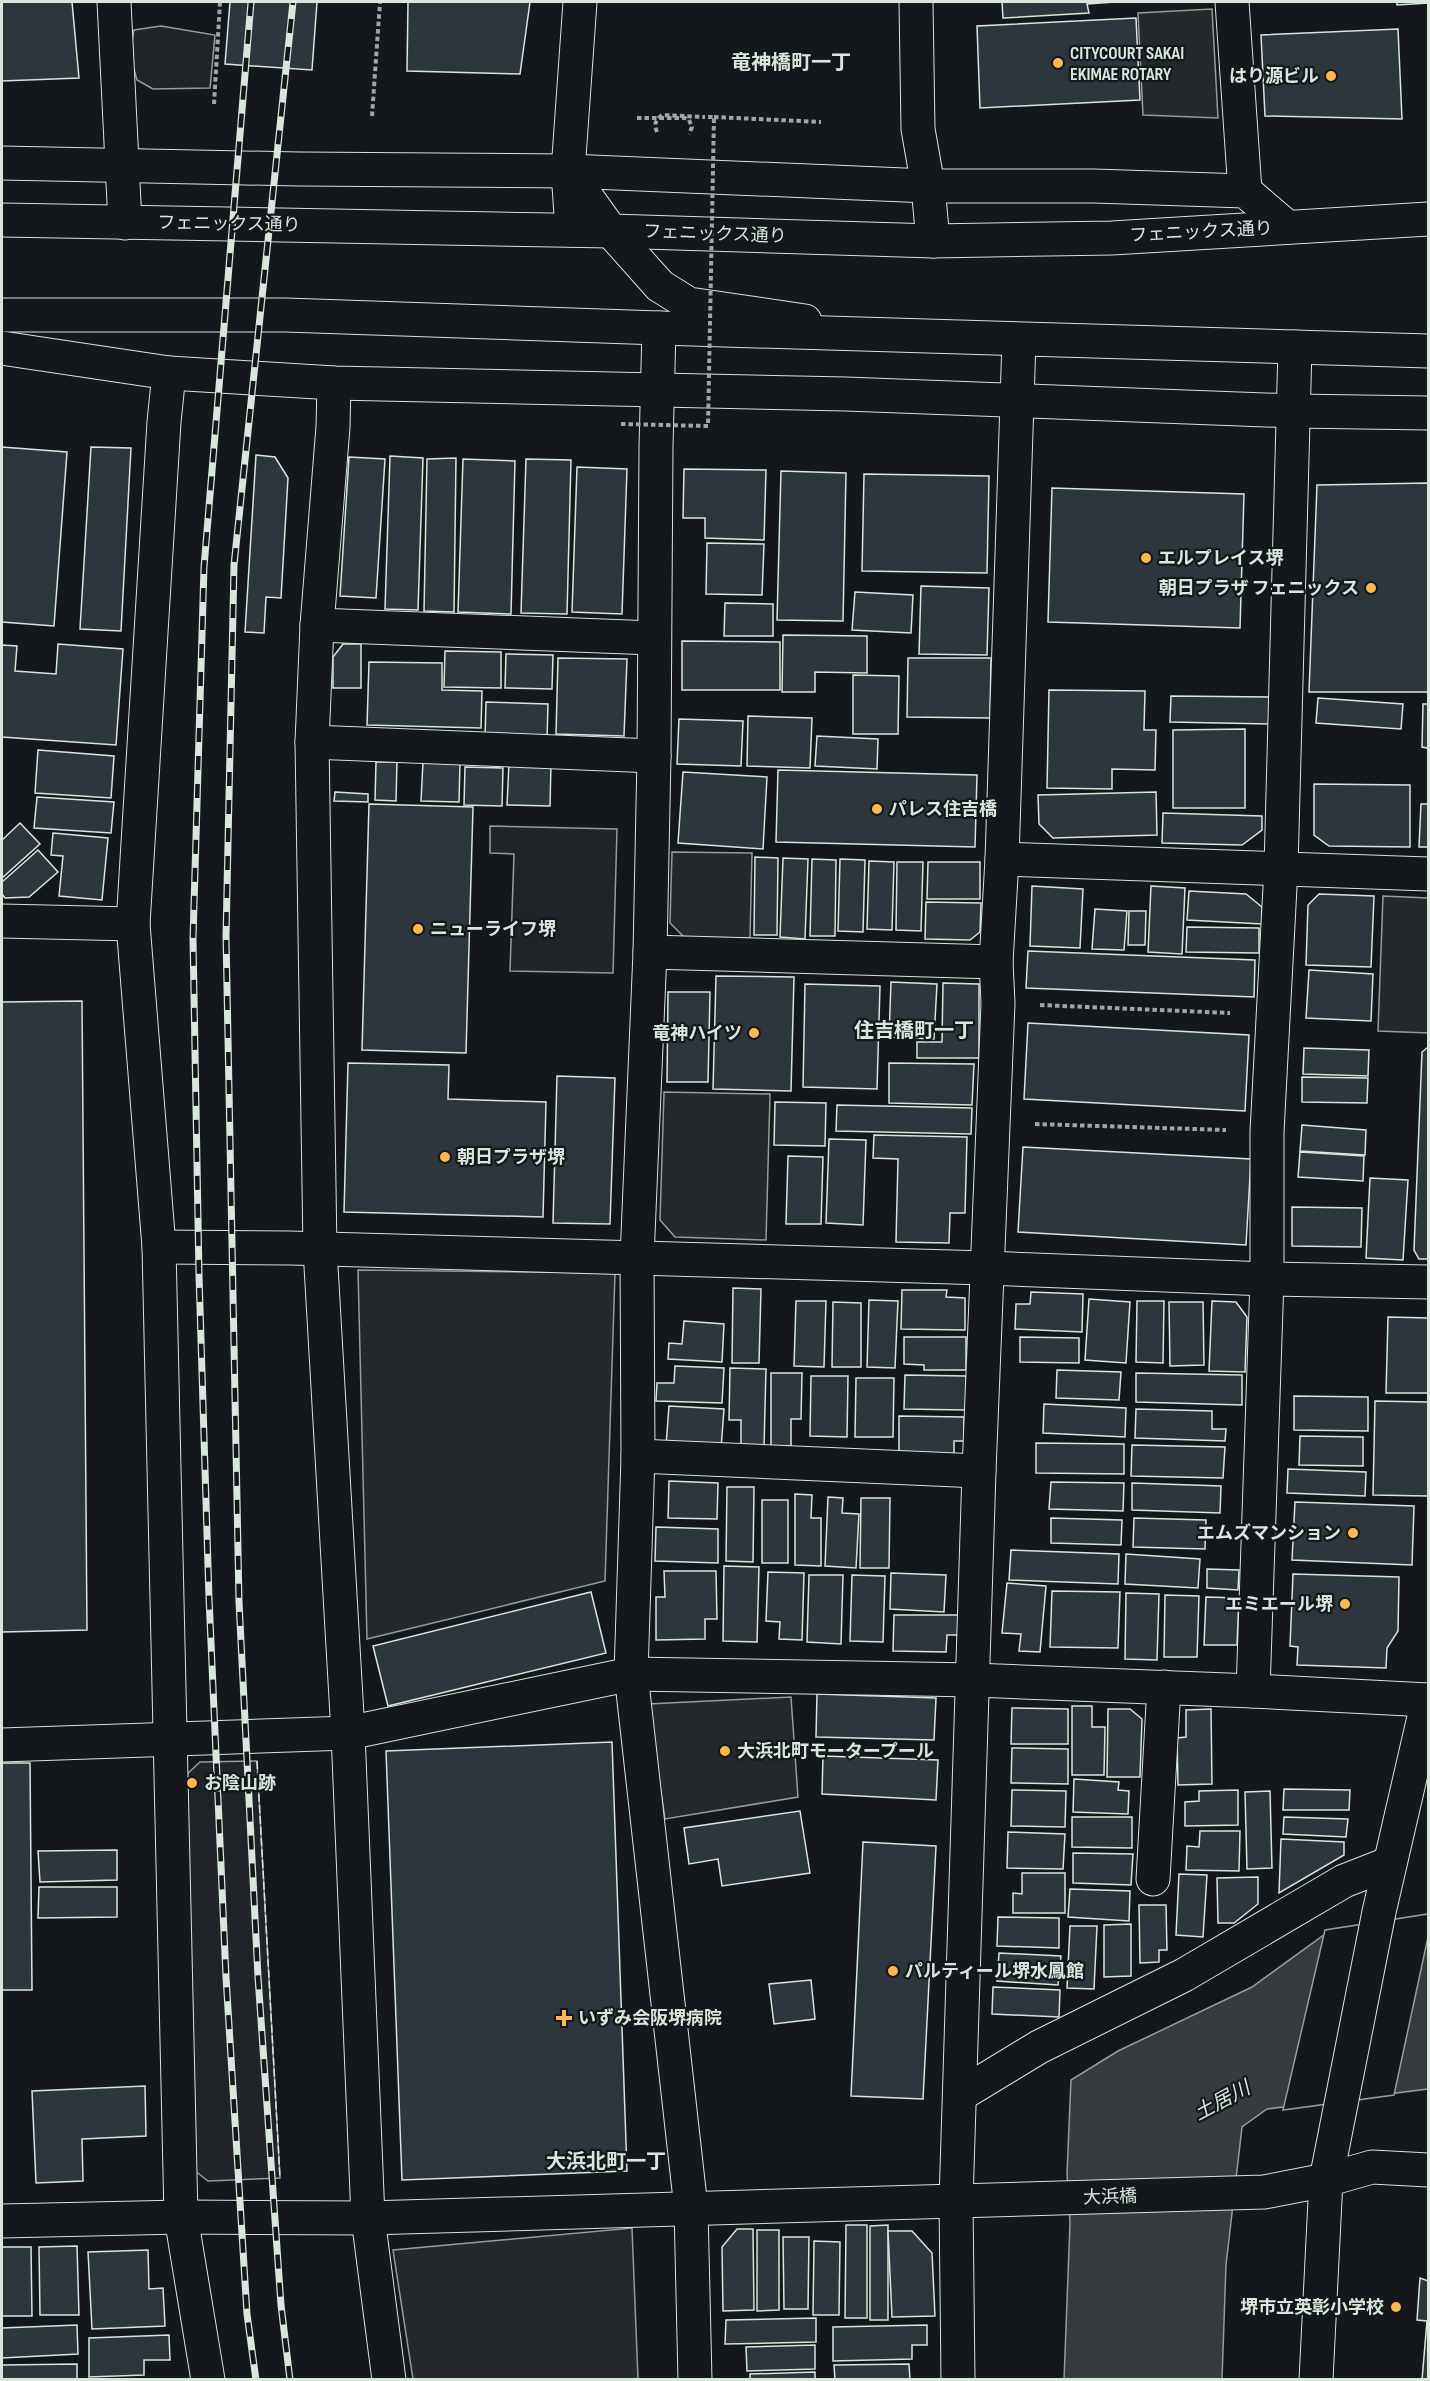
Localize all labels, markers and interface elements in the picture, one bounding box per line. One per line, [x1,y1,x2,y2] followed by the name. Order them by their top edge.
[1070,43,1184,85] place label: CITYCOURT SAKAI EKIMAE ROTARY
[731,51,851,75] district label: 竜神橋町一丁
[1051,56,1065,70] marker: CITYCOURT SAKAI EKIMAE ROTARY
[1229,66,1319,87] place label: はり源ビル
[1324,69,1338,83] marker: はり源ビル
[157,212,301,236] street label: フェニックス通り
[1129,218,1273,246] street label: フェニックス通り
[643,221,787,247] street label: フェニックス通り
[1158,548,1284,569] place label: エルプレイス堺
[1139,551,1153,565] marker: エルプレイス堺
[1159,578,1359,599] place label: 朝日プラザ フェニックス
[1364,581,1378,595] marker: 朝日プラザ フェニックス
[889,799,997,820] place label: パレス住吉橋
[870,802,884,816] marker: パレス住吉橋
[430,919,557,940] place label: ニューライフ堺
[411,922,425,936] marker: ニューライフ堺
[854,1019,974,1043] district label: 住吉橋町一丁
[652,1023,742,1044] place label: 竜神ハイツ
[747,1026,761,1040] marker: 竜神ハイツ
[457,1147,566,1168] place label: 朝日プラザ堺
[438,1150,452,1164] marker: 朝日プラザ堺
[1197,1523,1341,1544] place label: エムズマンション
[1346,1526,1360,1540] marker: エムズマンション
[1225,1594,1334,1615] place label: エミエール堺
[1338,1597,1352,1611] marker: エミエール堺
[737,1741,934,1762] place label: 大浜北町モータープール
[718,1744,732,1758] marker: 大浜北町モータープール
[204,1773,276,1794] place label: お陰山跡
[185,1776,199,1790] marker: お陰山跡
[905,1961,1084,1982] place label: パルティール堺水鳳館
[886,1964,900,1978] marker: パルティール堺水鳳館
[578,2007,722,2029] place label: いずみ会阪堺病院
[555,2009,573,2027] marker: いずみ会阪堺病院
[1190,2075,1256,2126] water label: 土居川
[546,2150,666,2174] district label: 大浜北町一丁
[1083,2186,1137,2208] street label: 大浜橋
[1240,2297,1384,2318] place label: 堺市立英彰小学校
[1389,2300,1403,2314] marker: 堺市立英彰小学校

